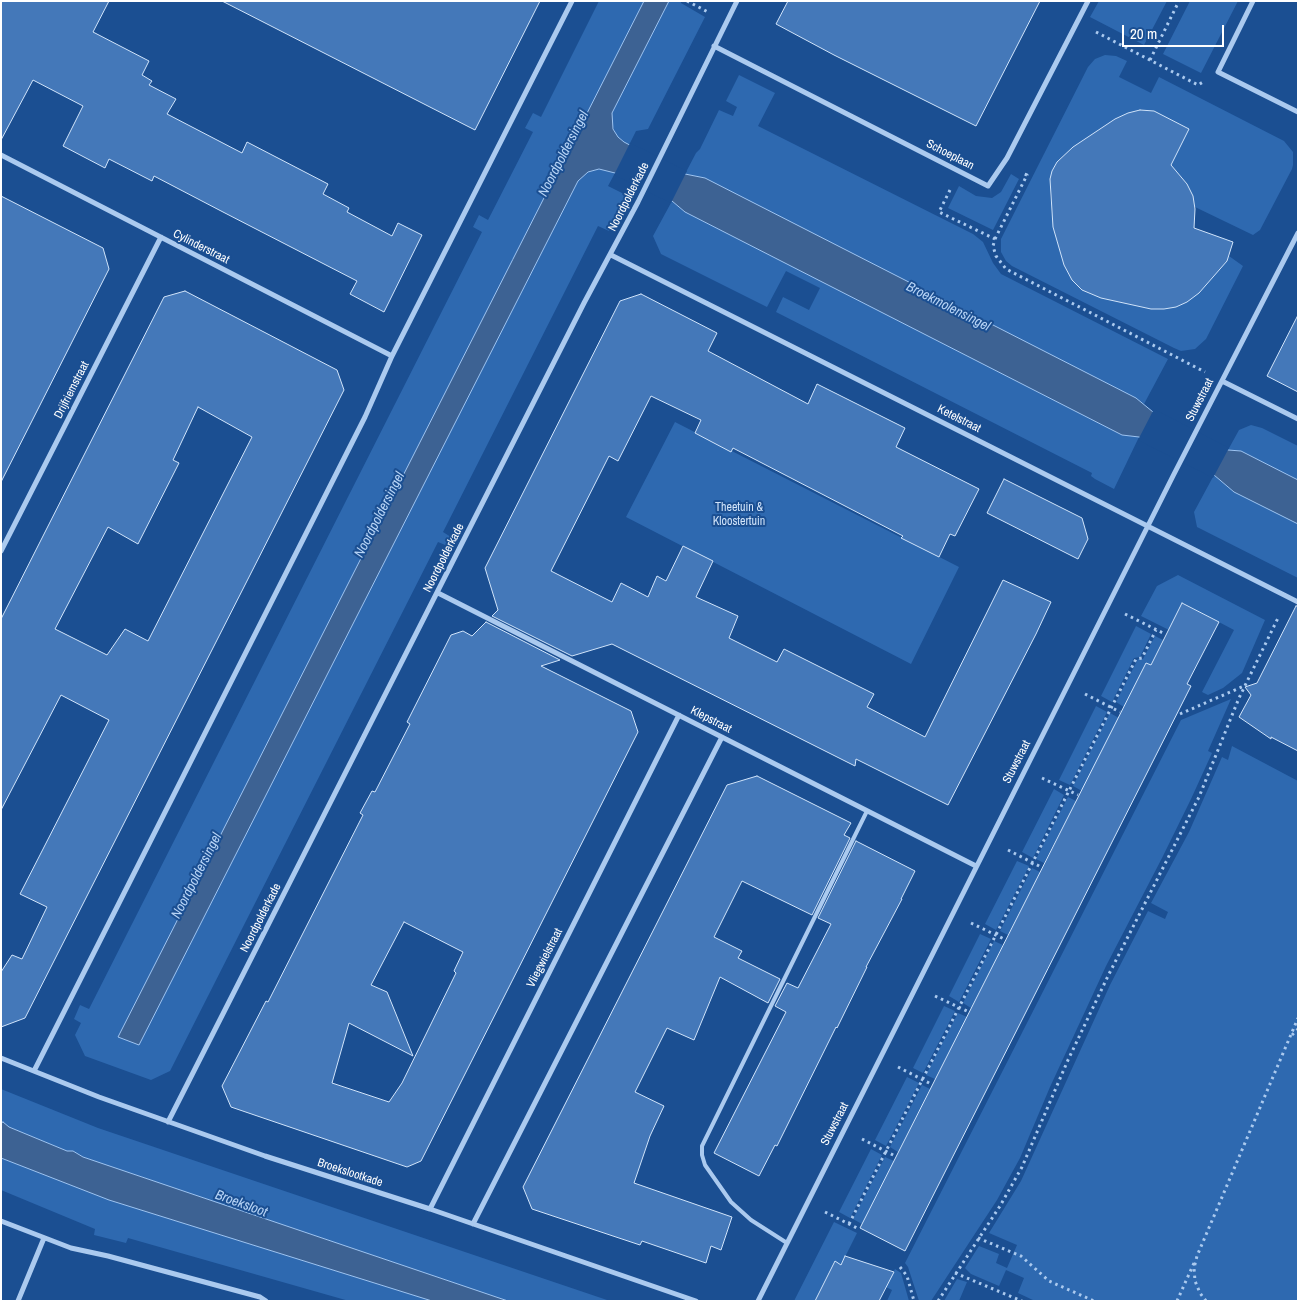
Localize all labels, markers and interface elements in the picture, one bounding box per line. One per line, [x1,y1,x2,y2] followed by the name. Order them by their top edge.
[1124,15,1226,47] scale bar
[1130,23,1157,44] text: 20 m
[535,108,593,200] water label: Noordpoldersingel
[924,137,976,173] street label: Schoeplaan
[605,160,653,234] street label: Noordpolderkade
[170,227,232,267] street label: Cylinderstraat
[903,279,993,335] water label: Broekmolensingel
[51,359,93,421] street label: Drijfriemstraat
[1183,376,1217,424] street label: Stuwstraat
[935,402,983,436] street label: Ketelstraat
[351,469,409,561] water label: Noordpoldersingel
[713,501,765,529] park label: Theetuin & Kloostertuin
[420,521,468,595] street label: Noordpolderkade
[688,704,734,736] street label: Klepstraat
[1000,738,1034,786] street label: Stuwstraat
[168,830,226,922] water label: Noordpoldersingel
[237,881,285,955] street label: Noordpolderkade
[524,926,566,990] street label: Vliegwielstraat
[818,1100,852,1148] street label: Stuwstraat
[316,1156,384,1190] street label: Broekslootkade
[213,1187,269,1221] water label: Broeksloot

